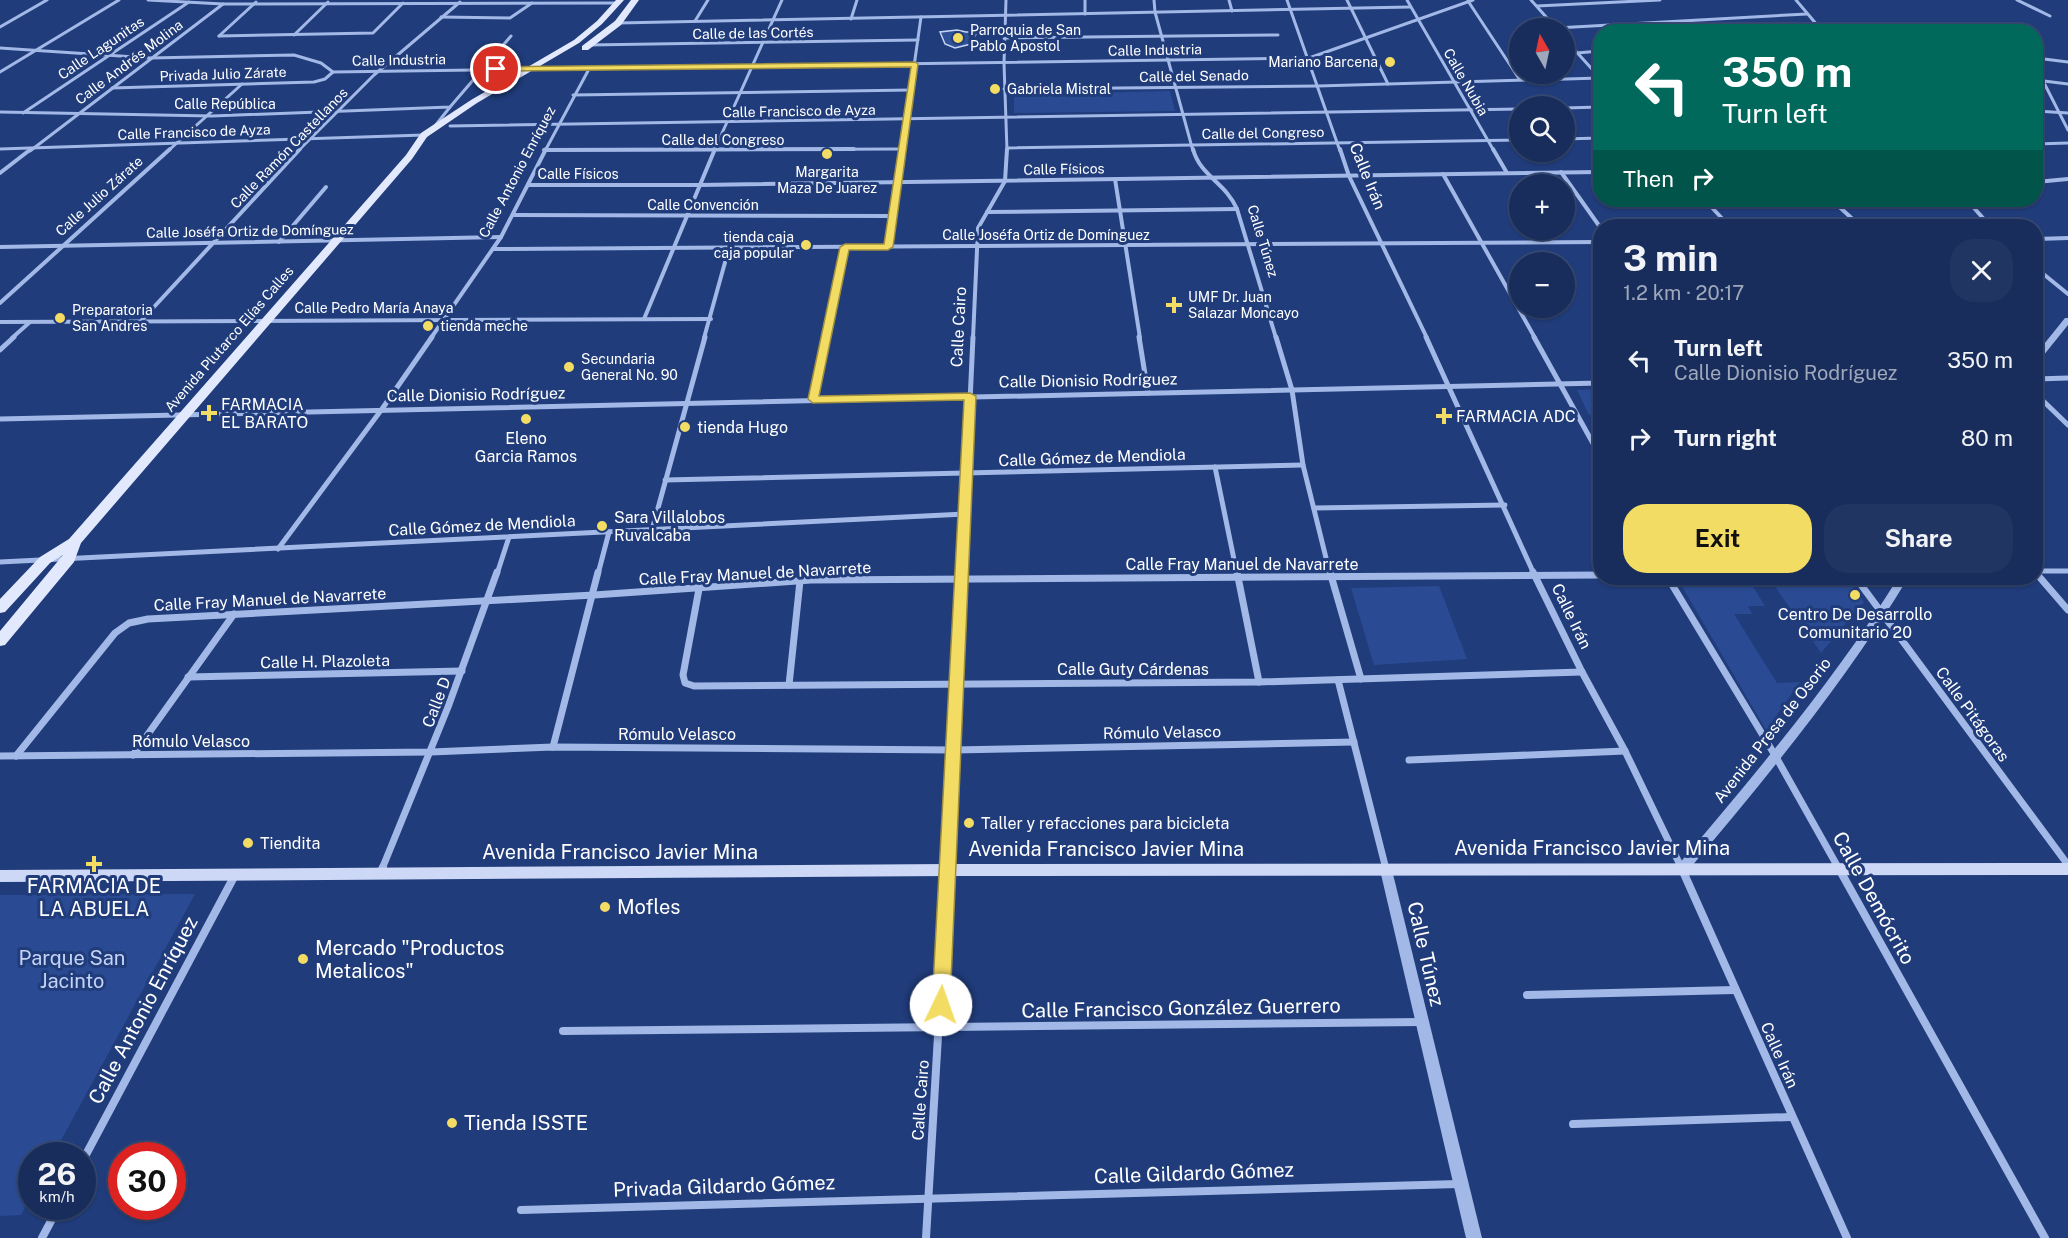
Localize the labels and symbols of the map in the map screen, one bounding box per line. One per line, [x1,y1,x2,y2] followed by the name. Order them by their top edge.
[55,13,147,83] street label: Calle Lagunitas
[72,16,186,108] street label: Calle Andrés Molina
[1509,18,1575,84] north arrow
[970,22,1081,54] place label: Parroquia de San Pablo Apostol
[692,24,814,42] street label: Calle de las Cortés
[951,31,965,45] marker: Parroquia de San Pablo Apostol
[1108,41,1202,59] street label: Calle Industria
[470,43,521,94] pin
[1440,46,1492,118] street label: Calle Nubia
[352,51,446,69] street label: Calle Industria
[1268,54,1378,70] place label: Mariano Barcena
[1383,55,1397,69] marker: Mariano Barcena
[159,64,287,84] street label: Privada Julio Zárate
[1139,67,1249,85] street label: Calle del Senado
[1007,81,1111,97] place label: Gabriela Mistral
[988,82,1002,96] marker: Gabriela Mistral
[227,84,351,212] street label: Calle Ramón Castellanos
[174,96,276,112] street label: Calle República
[722,102,876,120] street label: Calle Francisco de Ayza
[476,103,559,240] street label: Calle Antonio Enríquez
[117,121,271,143] street label: Calle Francisco de Ayza
[1201,124,1325,142] street label: Calle del Congreso
[662,132,784,148] street label: Calle del Congreso
[1346,140,1389,212] street label: Calle Irán
[820,147,834,161] marker: Margarita Maza De Juarez
[52,153,146,239] street label: Calle Julio Zárate
[1023,160,1105,178] street label: Calle Físicos
[777,164,877,196] place label: Margarita Maza De Juarez
[537,166,619,182] street label: Calle Físicos
[647,197,759,213] street label: Calle Convención
[1244,203,1282,279] street label: Calle Túnez
[146,221,354,241] street label: Calle Joséfa Ortiz de Domínguez
[942,227,1150,243] street label: Calle Joséfa Ortiz de Domínguez
[714,229,794,261] place label: tienda caja caja popular
[799,238,813,252] marker: tienda caja caja popular
[161,263,297,415] street label: Avenida Plutarco Elías Calles
[947,286,970,368] street label: Calle Cairo
[1188,289,1299,321] place label: UMF Dr. Juan Salazar Moncayo
[1165,296,1183,314] marker: UMF Dr. Juan Salazar Moncayo
[295,300,453,316] street label: Calle Pedro María Anaya
[72,302,153,334] place label: Preparatoria San Andres
[53,311,67,325] marker: Preparatoria San Andres
[440,318,528,334] place label: tienda meche
[421,319,435,333] marker: tienda meche
[581,351,678,383] place label: Secundaria General No. 90
[562,360,576,374] marker: Secundaria General No. 90
[998,369,1178,392] street label: Calle Dionisio Rodríguez
[386,383,566,406] street label: Calle Dionisio Rodríguez
[221,395,308,432] place label: FARMACIA EL BARATO
[202,406,216,420] marker: FARMACIA EL BARATO
[1456,407,1576,426] place label: FARMACIA ADC
[1437,409,1451,423] marker: FARMACIA ADC
[519,412,533,426] marker: Eleno Garcia Ramos
[697,418,788,437] place label: tienda Hugo
[678,420,692,434] marker: tienda Hugo
[475,429,577,466] place label: Eleno Garcia Ramos
[998,445,1186,470] street label: Calle Gómez de Mendiola
[614,508,725,545] place label: Sara Villalobos Ruvalcaba
[388,511,576,540] street label: Calle Gómez de Mendiola
[595,519,609,533] marker: Sara Villalobos Ruvalcaba
[1125,555,1359,574] street label: Calle Fray Manuel de Navarrete
[638,558,872,589] street label: Calle Fray Manuel de Navarrete
[1548,580,1595,652] street label: Calle Irán
[153,584,387,615] street label: Calle Fray Manuel de Navarrete
[1848,588,1862,602] marker: Centro De Desarrollo Comunitario 20
[1778,605,1932,642] place label: Centro De Desarrollo Comunitario 20
[260,651,390,672] street label: Calle H. Plazoleta
[1710,654,1835,807] street label: Avenida Presa de Osorio
[1057,660,1209,679] street label: Calle Guty Cárdenas
[1932,663,2013,765] street label: Calle Pitágoras
[418,674,455,730] street label: Calle D
[1103,722,1221,743] street label: Rómulo Velasco
[618,725,736,744] street label: Rómulo Velasco
[132,732,250,751] street label: Rómulo Velasco
[981,814,1229,833] place label: Taller y refacciones para bicicleta
[962,816,976,830] marker: Taller y refacciones para bicicleta
[1828,827,1920,969] street label: Calle Demócrito
[260,834,320,853] place label: Tiendita
[241,836,255,850] marker: Tiendita
[1454,836,1730,860] street label: Avenida Francisco Javier Mina
[968,837,1244,861] street label: Avenida Francisco Javier Mina
[482,840,758,864] street label: Avenida Francisco Javier Mina
[87,857,101,871] marker: FARMACIA DE LA ABUELA
[27,874,161,921] place label: FARMACIA DE LA ABUELA
[617,895,680,919] place label: Mofles
[1402,899,1450,1009] street label: Calle Túnez
[598,900,612,914] marker: Mofles
[83,912,203,1108] street label: Calle Antonio Enríquez
[315,936,504,983] place label: Mercado "Productos Metalicos"
[19,946,125,993] park label: Parque San Jacinto
[296,952,310,966] marker: Mercado "Productos Metalicos"
[909,973,973,1037] position arrow
[1021,993,1341,1023] street label: Calle Francisco González Guerrero
[1757,1019,1803,1091] street label: Calle Irán
[908,1059,933,1141] street label: Calle Cairo
[464,1111,588,1135] place label: Tienda ISSTE
[445,1116,459,1130] marker: Tienda ISSTE
[108,1142,186,1220] speed limit sign: 30
[1094,1158,1294,1188] street label: Calle Gildardo Gómez
[613,1170,835,1202] street label: Privada Gildardo Gómez

